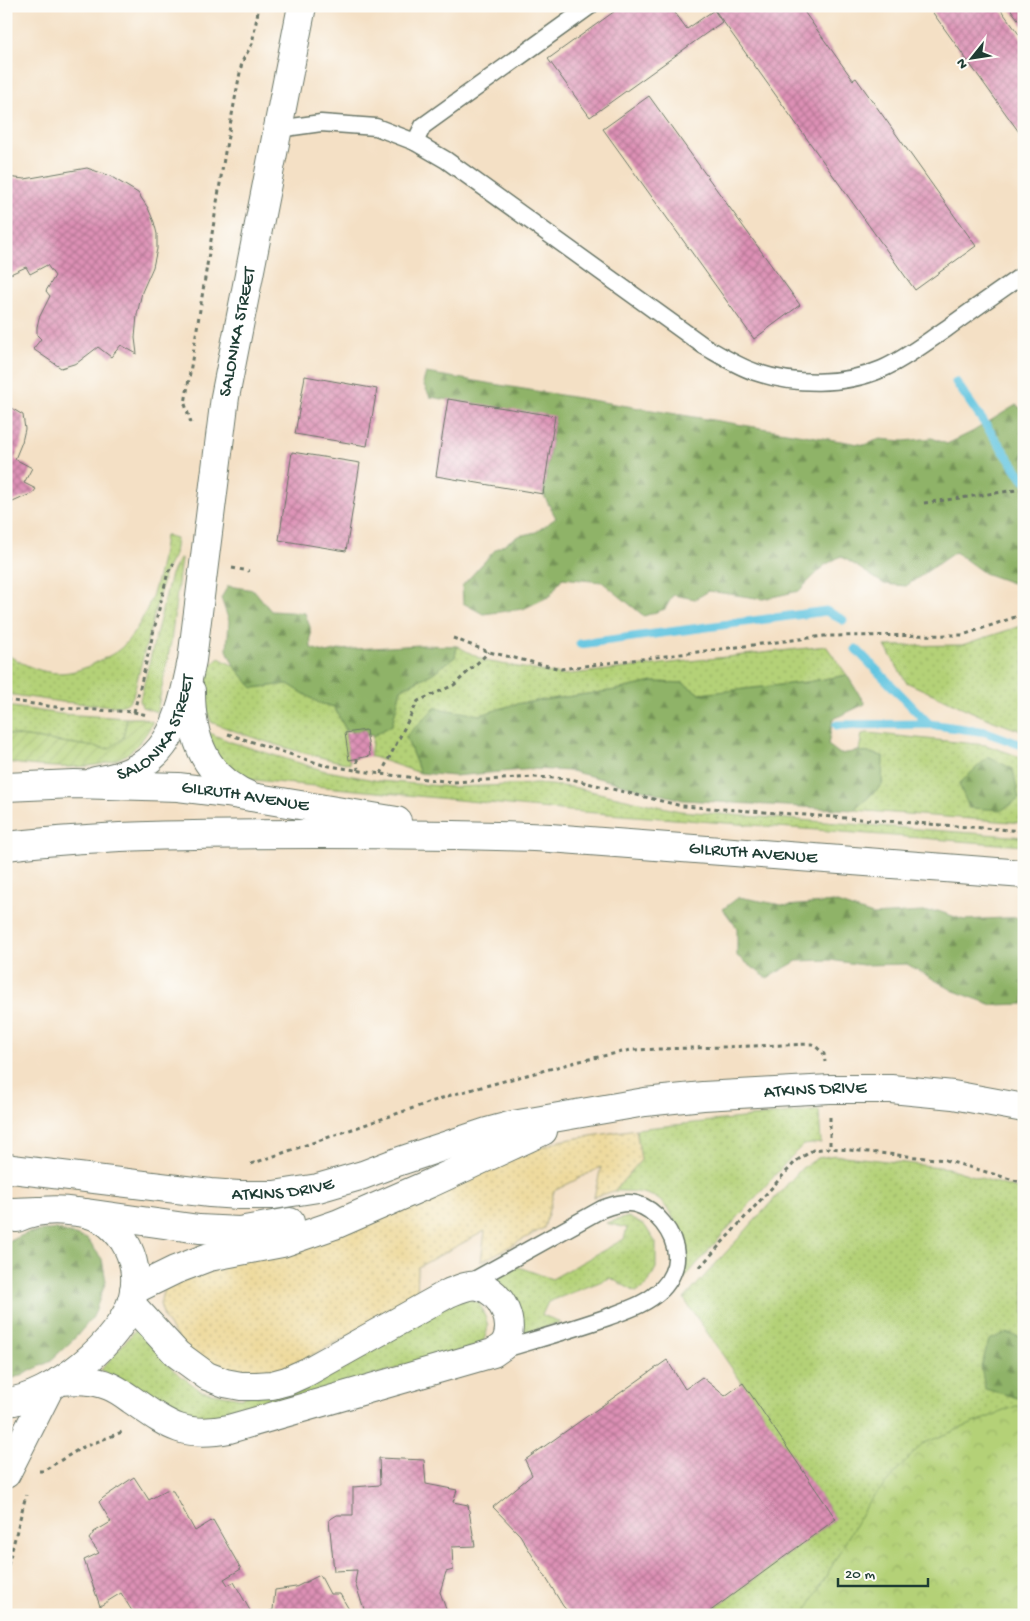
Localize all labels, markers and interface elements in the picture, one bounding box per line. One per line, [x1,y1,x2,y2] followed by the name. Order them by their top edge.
[948,32,998,82] north arrow
[953,55,973,71] text: N
[215,264,261,399] street label: SALONIKA STREET
[114,672,199,786] street label: SALONIKA STREET
[180,777,311,817] street label: GILRUTH AVENUE
[688,838,819,869] street label: GILRUTH AVENUE
[763,1078,867,1103] street label: ATKINS DRIVE
[231,1173,337,1206] street label: ATKINS DRIVE
[838,1556,928,1588] scale bar
[845,1566,875,1584] text: 20 m

